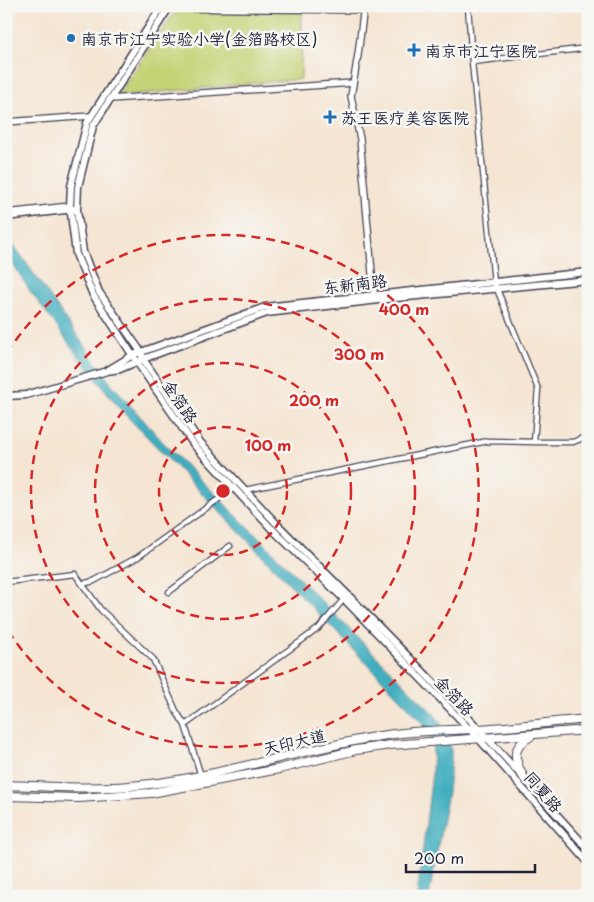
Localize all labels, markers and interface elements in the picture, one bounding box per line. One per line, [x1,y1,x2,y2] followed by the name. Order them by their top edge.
[81,26,318,50] place label: 南京市江宁实验小学(金箔路校区)
[65,32,77,44] marker: 南京市江宁实验小学(金箔路校区)
[425,38,537,62] place label: 南京市江宁医院
[407,43,421,57] marker: 南京市江宁医院
[341,105,469,129] place label: 苏王医疗美容医院
[323,110,337,124] marker: 苏王医疗美容医院
[322,267,388,299] street label: 东新南路
[379,297,429,320] text: 400 m
[334,342,384,365] text: 300 m
[158,374,204,428] street label: 金箔路
[289,388,339,411] text: 200 m
[245,433,291,456] text: 100 m
[214,482,232,500] centre of rings
[430,669,480,721] street label: 金箔路
[260,722,328,760] street label: 天印大道
[519,765,569,817] street label: 同夏路
[406,842,535,874] scale bar
[414,846,464,869] text: 200 m

